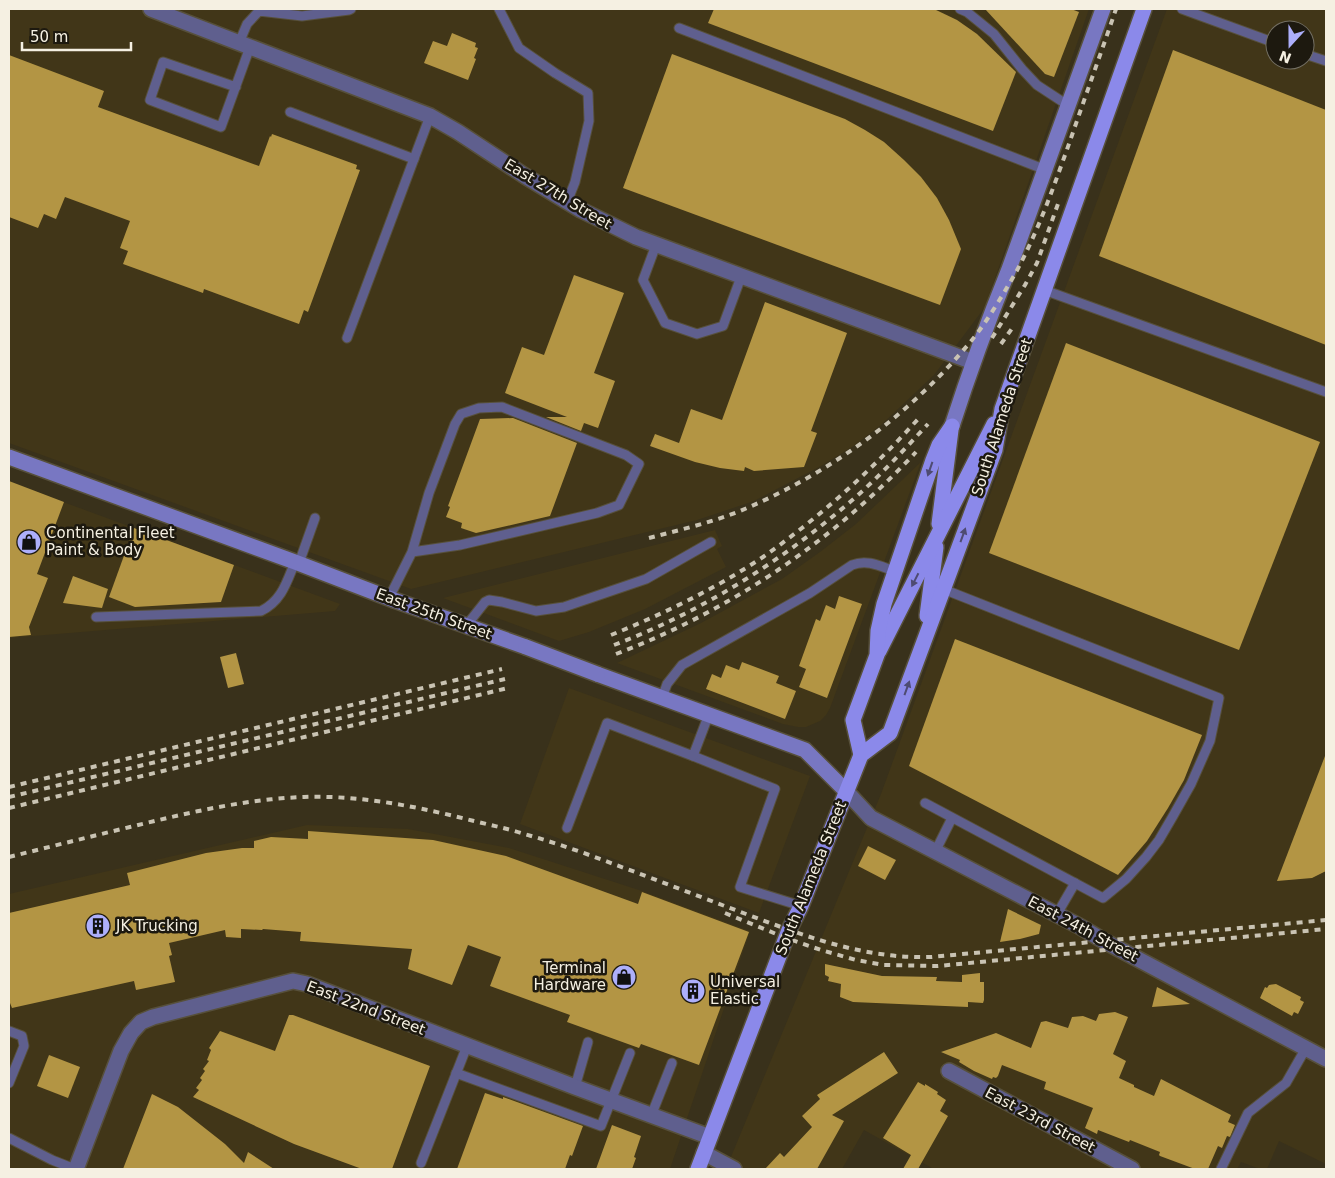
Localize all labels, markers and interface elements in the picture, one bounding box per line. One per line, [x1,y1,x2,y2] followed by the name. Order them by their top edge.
[22,20,131,52] scale bar
[1265,20,1315,70] north arrow
[30,28,68,46] text: 50 m
[1277,48,1294,67] text: N
[501,155,615,233] street label: East 27th Street
[968,336,1036,498] street label: South Alameda Street
[926,462,933,477] one-way arrow
[46,524,175,559] place label: Continental Fleet Paint & Body
[959,527,967,542] one-way arrow
[16,529,42,555] shop icon: Continental Fleet Paint & Body
[911,573,919,587] one-way arrow
[374,585,494,643] street label: East 25th Street
[903,680,911,695] one-way arrow
[772,798,850,958] street label: South Alameda Street
[1025,892,1141,966] street label: East 24th Street
[85,913,111,939] building icon: JK Trucking
[115,917,198,935] place label: JK Trucking
[534,959,606,994] place label: Terminal Hardware
[611,964,637,990] shop icon: Terminal Hardware
[710,973,780,1008] place label: Universal Elastic
[304,977,428,1039] street label: East 22nd Street
[680,978,706,1004] building icon: Universal Elastic
[982,1083,1098,1157] street label: East 23rd Street

